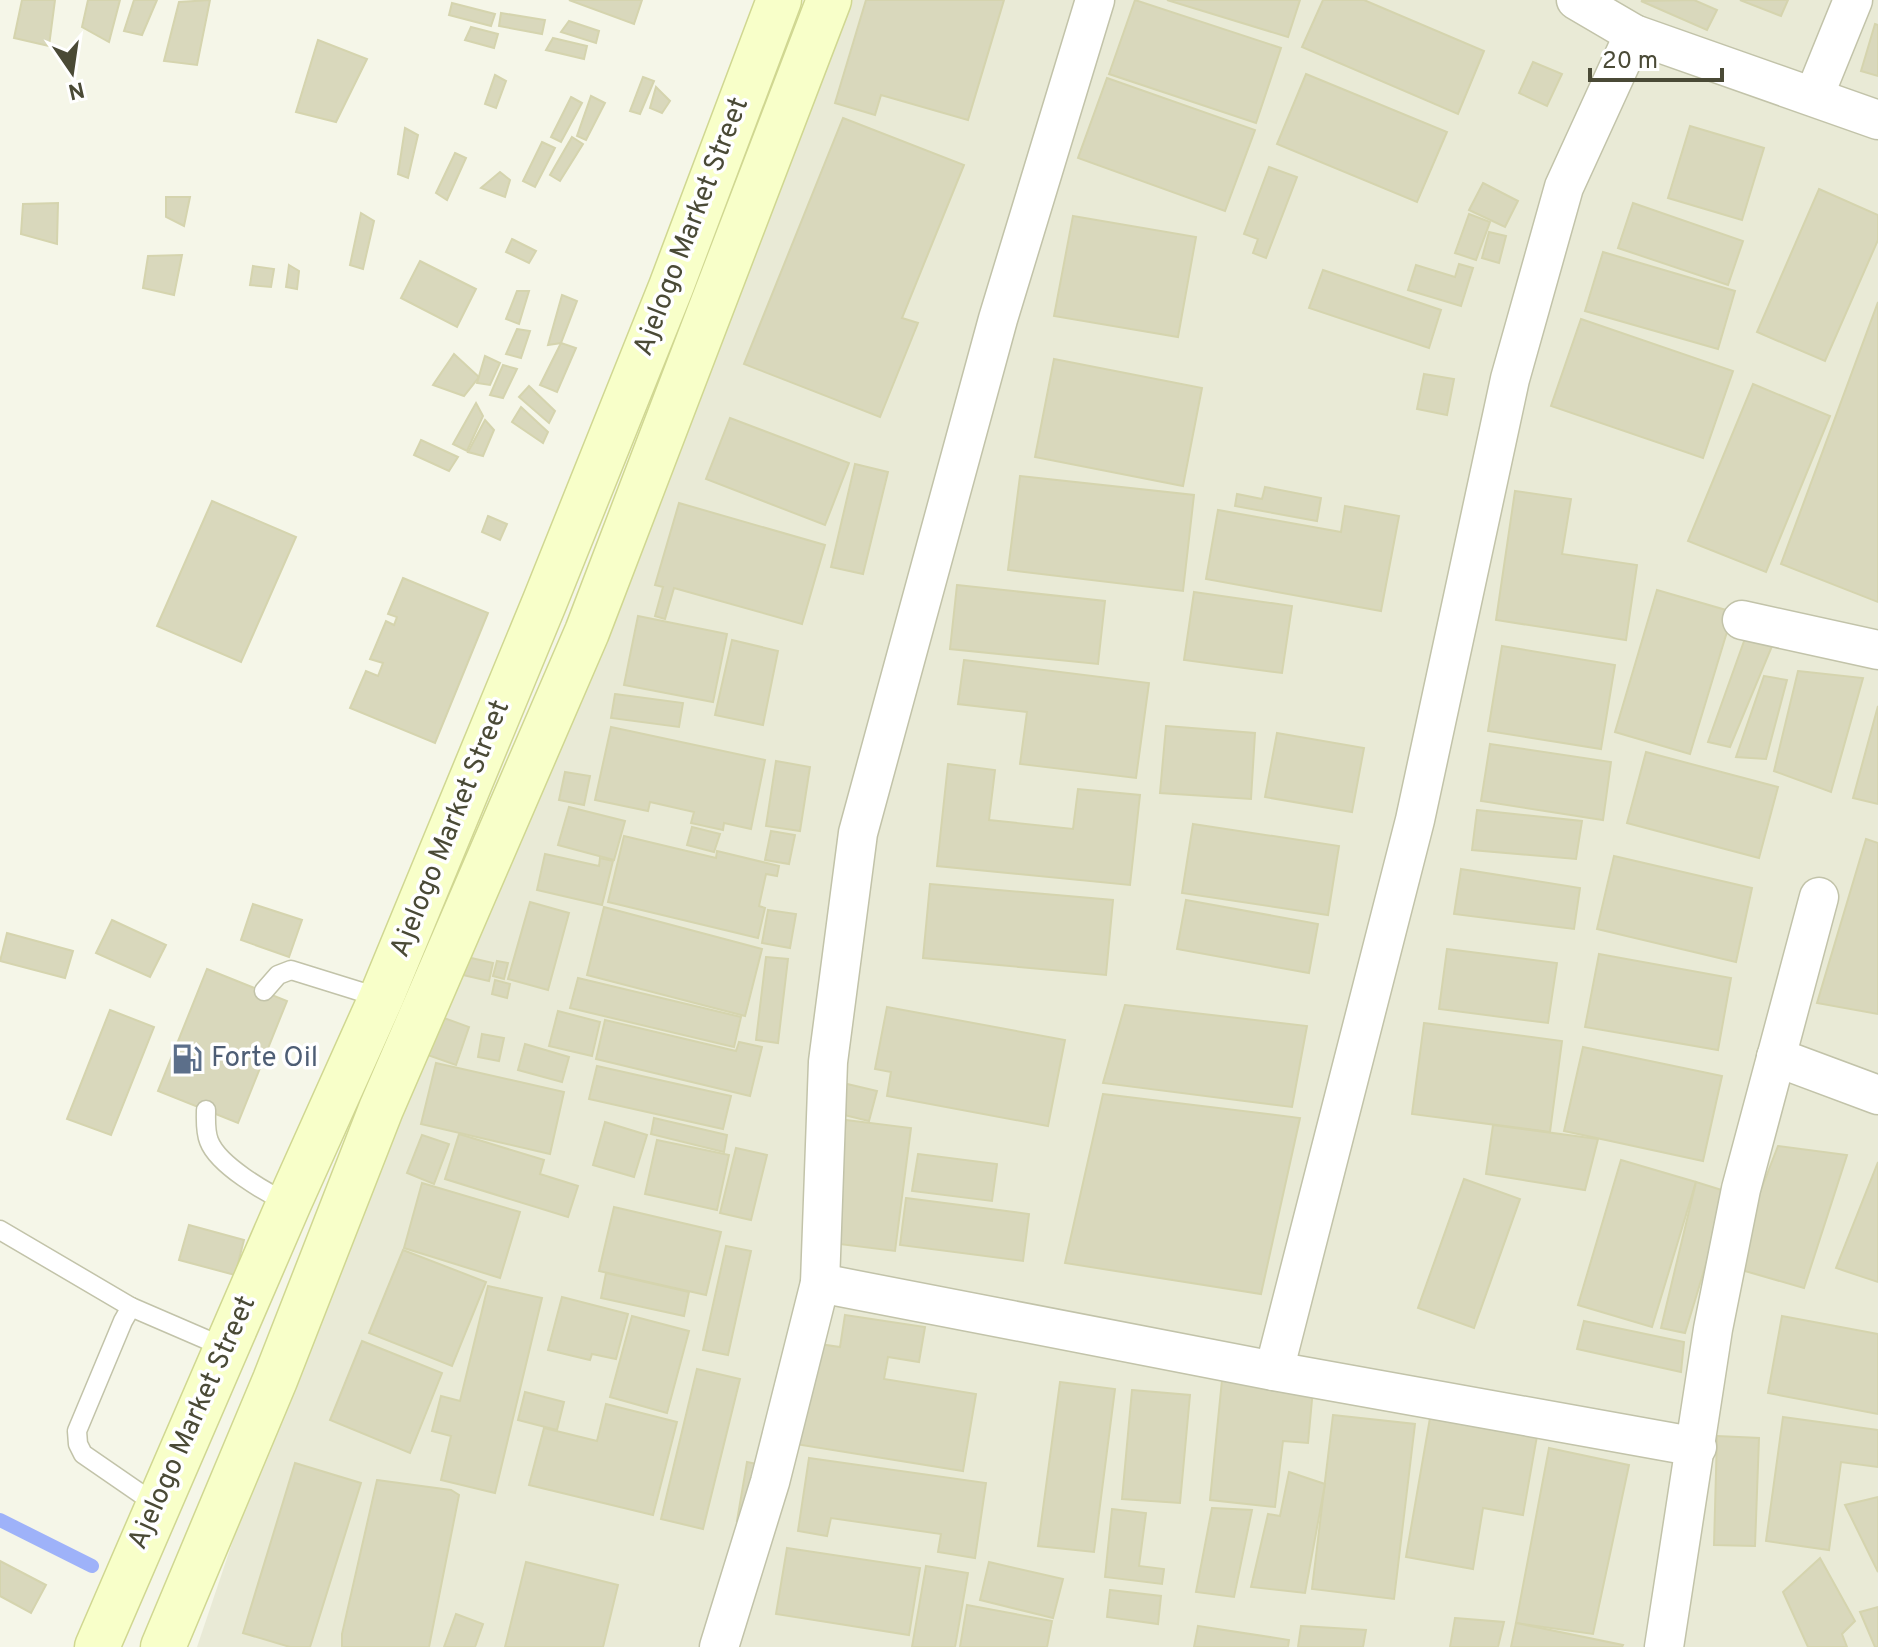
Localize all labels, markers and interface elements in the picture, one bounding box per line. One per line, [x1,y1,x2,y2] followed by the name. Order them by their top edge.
[32,32,112,112] north arrow
[1590,32,1722,82] scale bar
[1602,47,1658,77] text: 20 m
[65,74,87,104] text: N
[626,93,758,361] street label: Ajelogo Market Street
[383,695,519,963] street label: Ajelogo Market Street
[211,1041,318,1077] place label: Forte Oil
[170,1042,204,1076] fuel station icon: Forte Oil
[121,1290,265,1556] street label: Ajelogo Market Street

